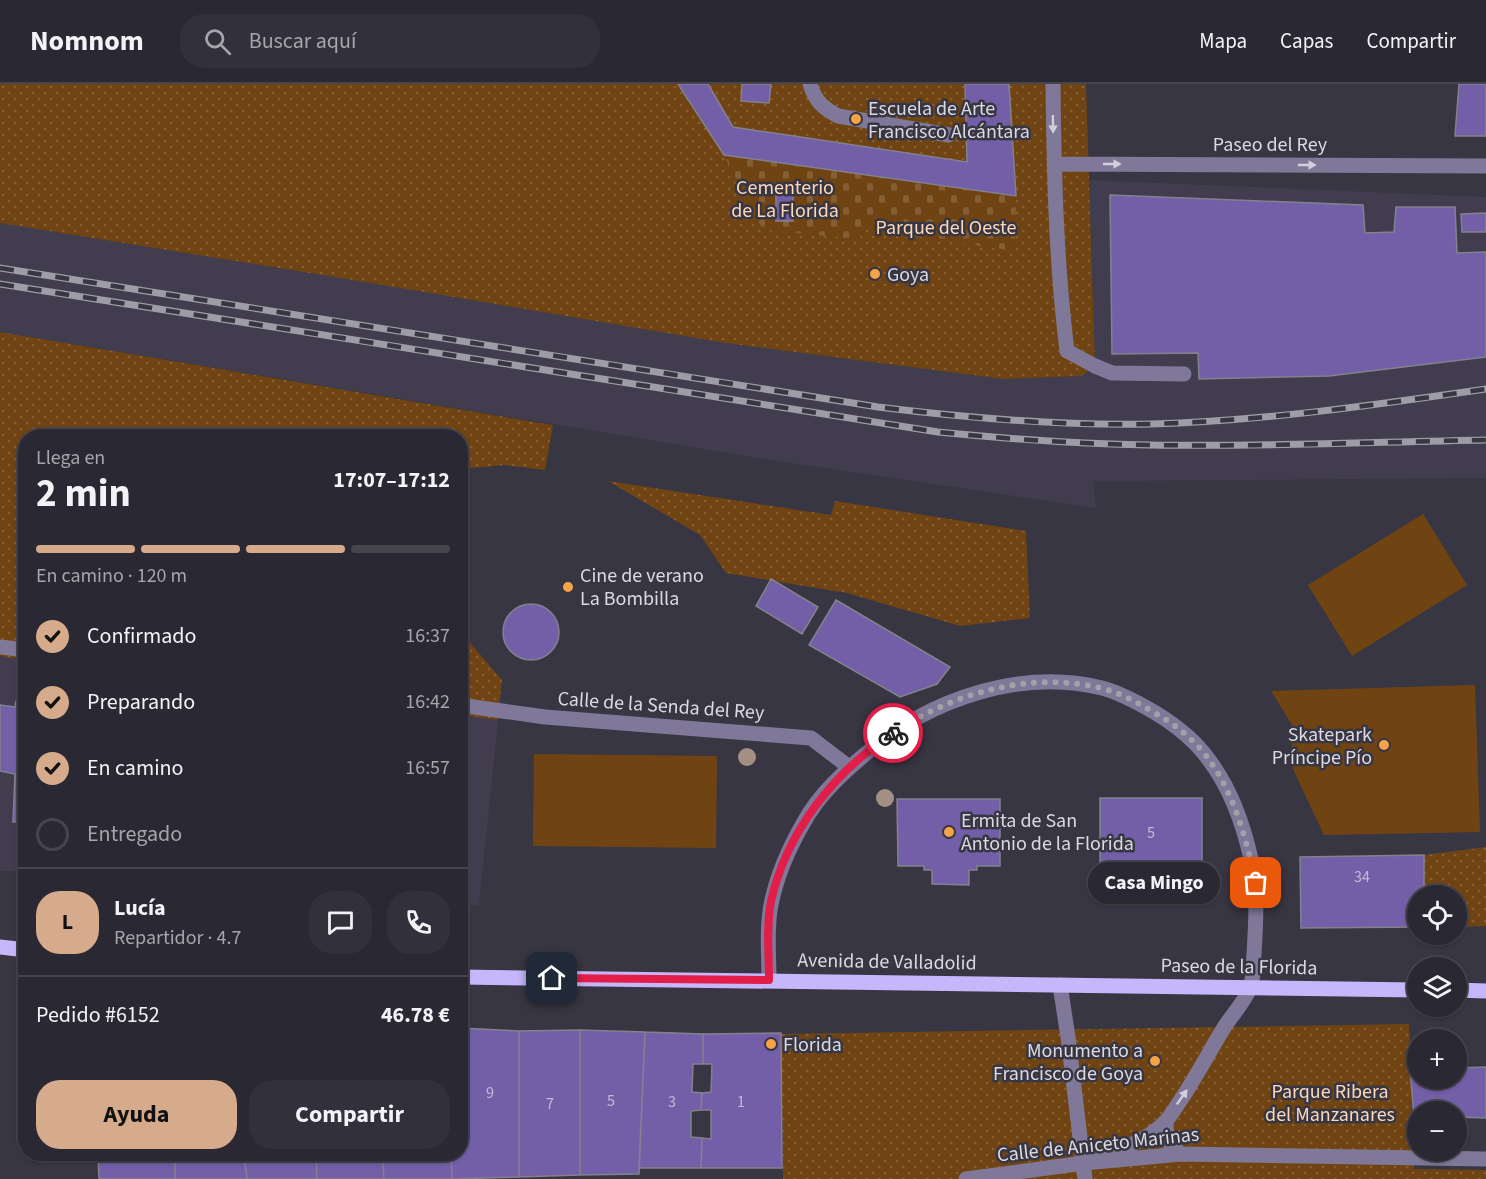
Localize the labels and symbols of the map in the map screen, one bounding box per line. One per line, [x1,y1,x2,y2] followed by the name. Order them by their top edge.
[868,95,1030,146] place label: Escuela de Arte Francisco Alcántara
[849,112,863,126] marker: Escuela de Arte Francisco Alcántara
[1048,114,1058,133] one-way arrow
[1213,131,1328,159] street label: Paseo del Rey
[1103,159,1122,169] one-way arrow
[1298,160,1317,170] one-way arrow
[731,174,839,225] park label: Cementerio de La Florida
[876,214,1017,242] park label: Parque del Oeste
[887,261,929,289] place label: Goya
[868,267,882,281] marker: Goya
[580,562,704,613] place label: Cine de verano La Bombilla
[561,580,575,594] marker: Cine de verano La Bombilla
[557,685,766,727] street label: Calle de la Senda del Rey
[863,703,923,763] courier
[1272,721,1372,772] place label: Skatepark Príncipe Pío
[1377,738,1391,752] marker: Skatepark Príncipe Pío
[961,807,1134,858] place label: Ermita de San Antonio de la Florida
[1147,822,1155,844] house number: 5
[942,825,956,839] marker: Ermita de San Antonio de la Florida
[1230,857,1281,908] pin
[1088,862,1220,904] callout: Casa Mingo
[1354,866,1370,888] house number: 34
[797,946,977,978] street label: Avenida de Valladolid
[526,952,577,1003] pin
[1160,952,1318,982] street label: Paseo de la Florida
[783,1031,842,1059] place label: Florida
[764,1037,778,1051] marker: Florida
[993,1037,1143,1088] place label: Monumento a Francisco de Goya
[1148,1054,1162,1068] marker: Monumento a Francisco de Goya
[1265,1078,1395,1129] park label: Parque Ribera del Manzanares
[486,1082,494,1104] house number: 9
[607,1090,615,1112] house number: 5
[1176,1090,1188,1106] one-way arrow
[668,1091,676,1113] house number: 3
[737,1091,745,1113] house number: 1
[546,1093,554,1115] house number: 7
[996,1120,1201,1170] street label: Calle de Aniceto Marinas

